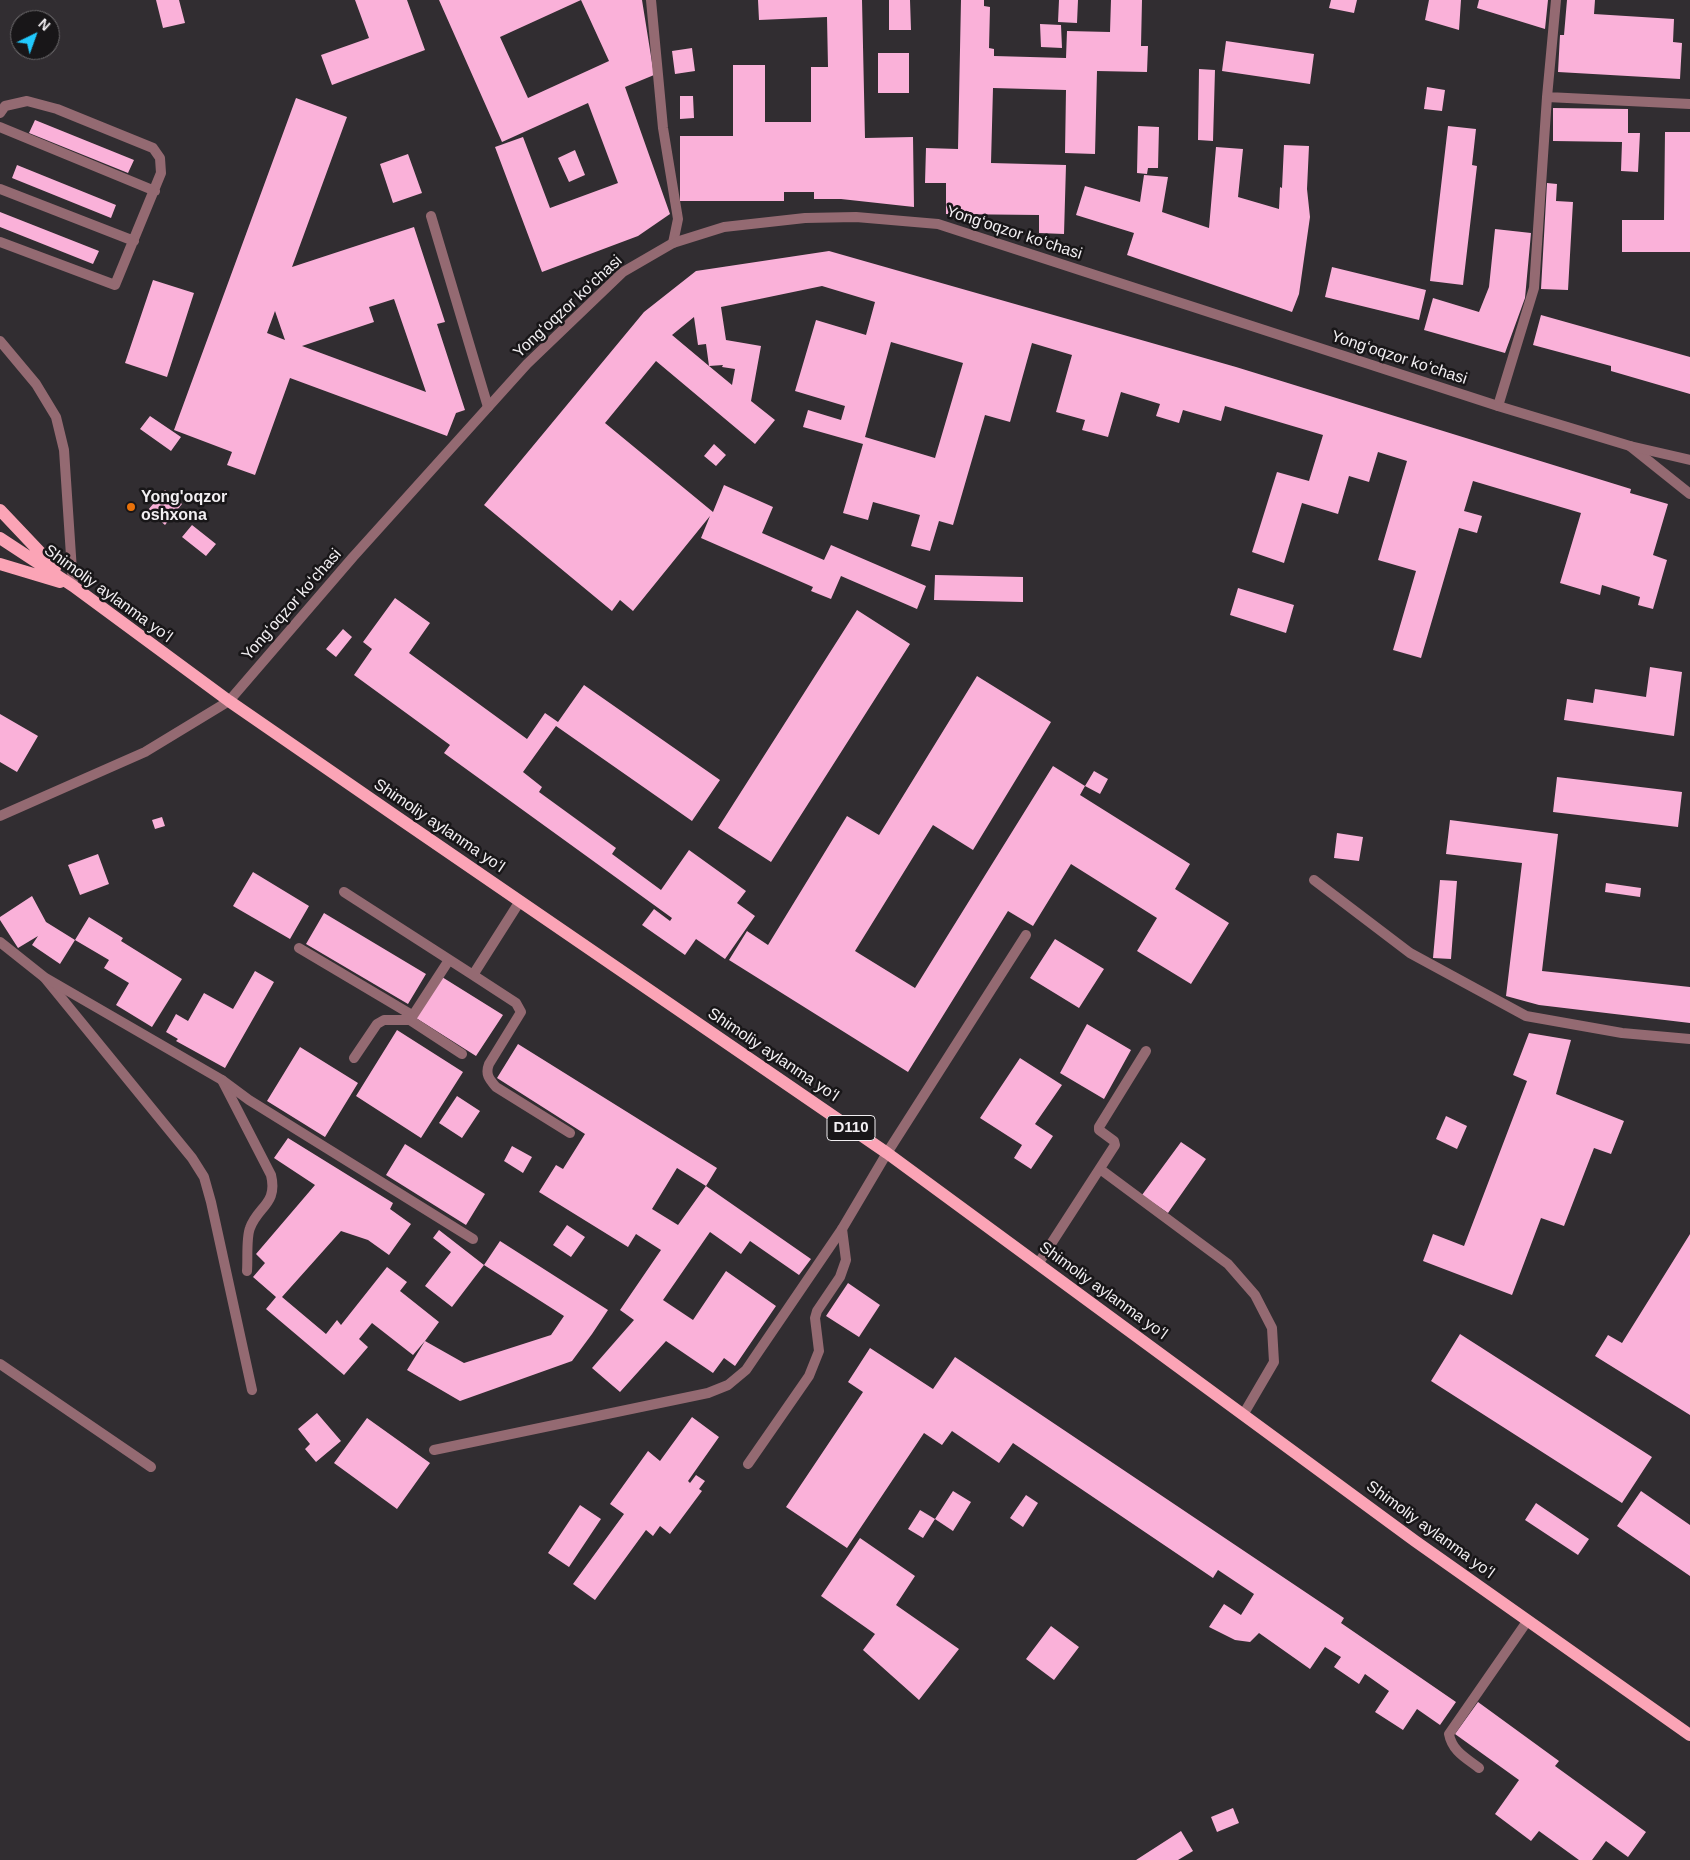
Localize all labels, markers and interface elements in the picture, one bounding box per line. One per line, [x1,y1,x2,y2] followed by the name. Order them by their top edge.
[10,10,60,60] north arrow
[35,15,53,34] text: N
[944,202,1084,264] street label: Yongʻoqzor koʻchasi
[510,252,626,362] street label: Yongʻoqzor koʻchasi
[1329,327,1469,389] street label: Yongʻoqzor koʻchasi
[141,488,227,526] place label: Yong'oqzor oshxona
[125,501,137,513] marker: Yong'oqzor oshxona
[40,541,176,647] street label: Shimoliy aylanma yoʻl
[238,545,346,665] street label: Yongʻoqzor koʻchasi
[370,775,508,877] street label: Shimoliy aylanma yoʻl
[704,1004,842,1106] street label: Shimoliy aylanma yoʻl
[827,1116,875,1140] road number: D110
[1035,1238,1171,1344] street label: Shimoliy aylanma yoʻl
[1362,1477,1498,1583] street label: Shimoliy aylanma yoʻl

